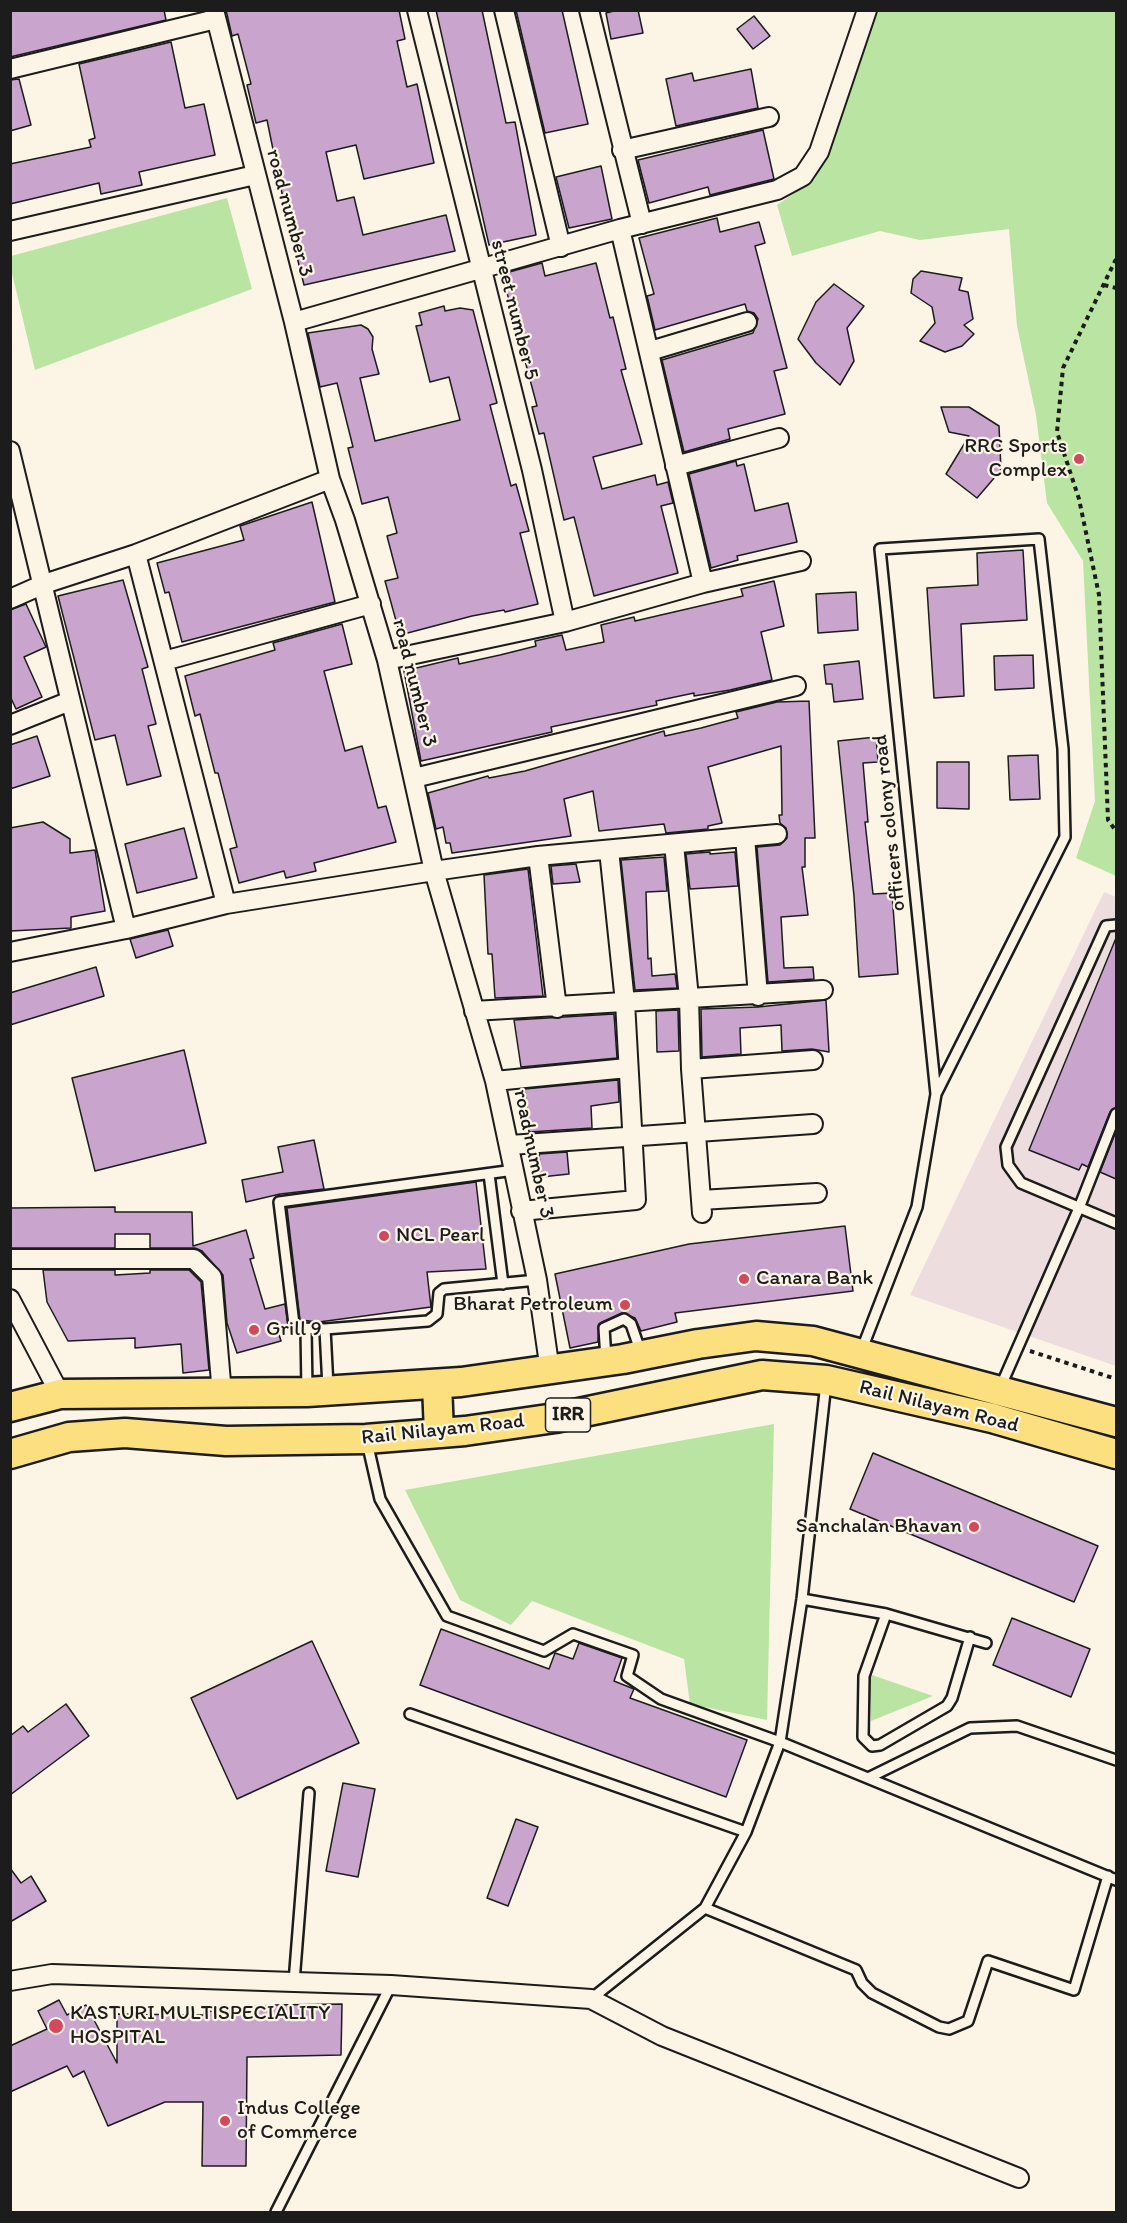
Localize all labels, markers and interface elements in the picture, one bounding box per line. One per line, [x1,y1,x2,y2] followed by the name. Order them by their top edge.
[260,146,318,280] street label: road number 3
[484,237,544,383] street label: street number 5
[964,434,1067,484] place label: RRC Sports Complex
[1072,452,1086,466] marker: RRC Sports Complex
[386,616,442,750] street label: road number 3
[868,733,912,913] street label: officers colony road
[507,1087,559,1221] street label: road number 3
[396,1223,485,1249] place label: NCL Pearl
[377,1229,391,1243] marker: NCL Pearl
[756,1266,873,1292] place label: Canara Bank
[737,1272,751,1286] marker: Canara Bank
[453,1292,613,1318] place label: Bharat Petroleum
[618,1298,632,1312] marker: Bharat Petroleum
[266,1317,322,1343] place label: Grill 9
[247,1323,261,1337] marker: Grill 9
[856,1375,1022,1439] street label: Rail Nilayam Road
[546,1398,590,1432] road number: IRR
[360,1409,526,1451] street label: Rail Nilayam Road
[796,1514,962,1540] place label: Sanchalan Bhavan
[967,1520,981,1534] marker: Sanchalan Bhavan
[70,2001,330,2051] place label: KASTURI MULTISPECIALITY HOSPITAL
[47,2017,65,2035] marker: KASTURI MULTISPECIALITY HOSPITAL
[237,2096,361,2146] place label: Indus College of Commerce
[218,2114,232,2128] marker: Indus College of Commerce

